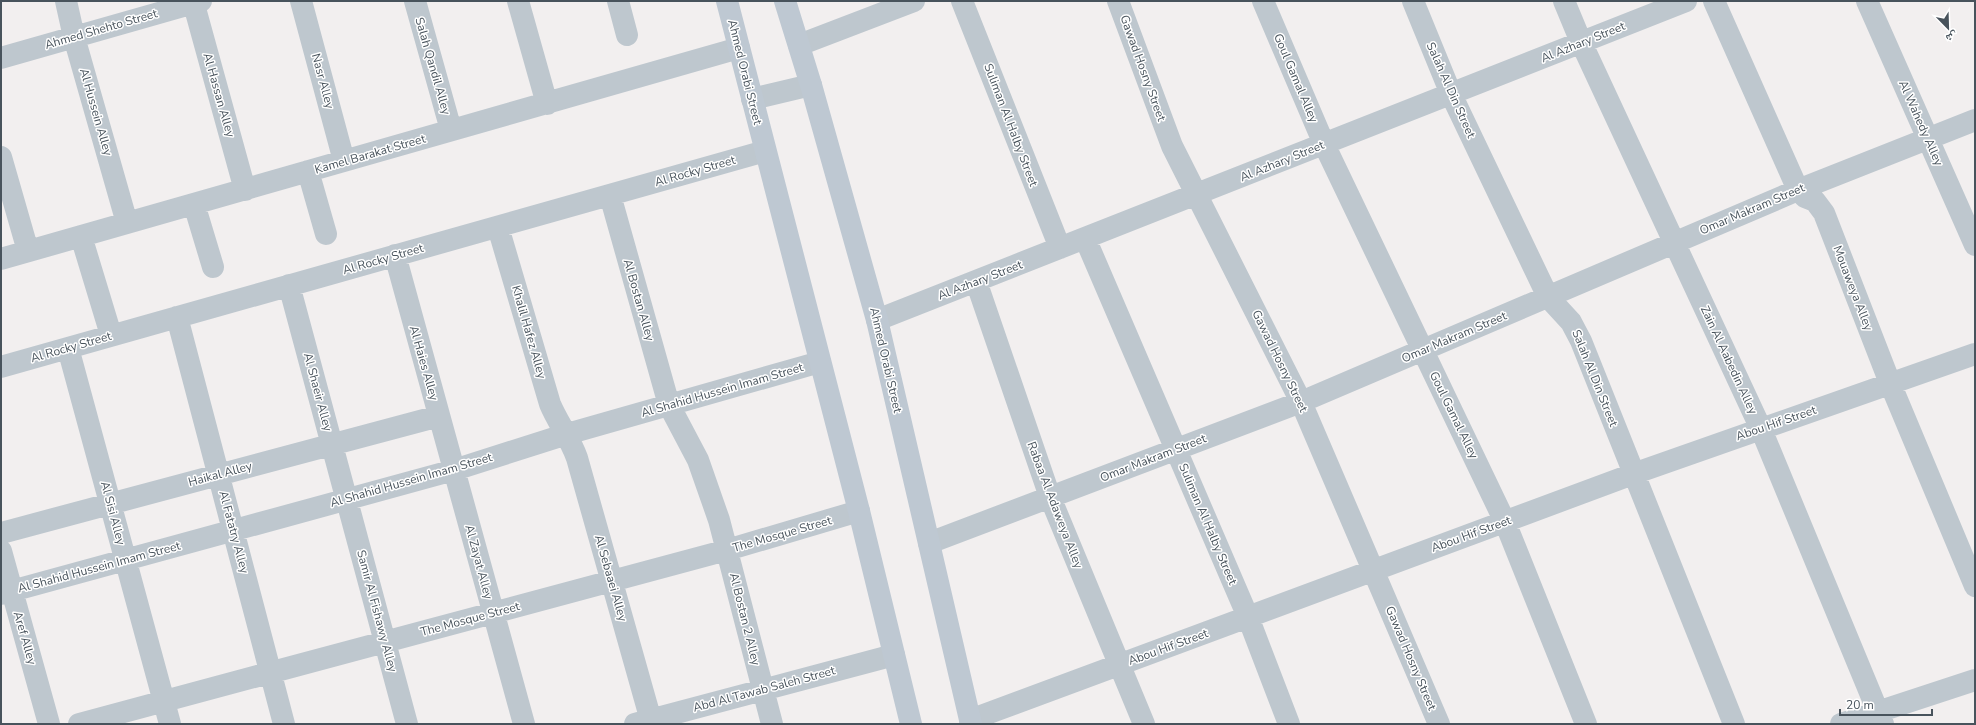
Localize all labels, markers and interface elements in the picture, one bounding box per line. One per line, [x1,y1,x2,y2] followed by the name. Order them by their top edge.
[43,5,160,53] street label: Ahmed Shehto Street
[1928,8,1968,48] north arrow
[1116,13,1170,124] street label: Gawad Hosny Street
[411,15,455,117] street label: Salah Qandil Alley
[724,18,766,127] street label: Ahmed Orabi Street
[1539,18,1628,66] street label: Al Azhary Street
[1943,28,1960,46] text: ش
[1270,31,1322,126] street label: Goul Gamal Alley
[1423,40,1480,141] street label: Salah Al Din Street
[199,51,239,140] street label: Al Hassan Alley
[308,52,338,111] street label: Nasr Alley
[980,61,1042,189] street label: Suliman Al Halby Street
[76,66,116,158] street label: Al Hussein Alley
[1895,78,1947,169] street label: Al Wahedy Alley
[313,130,428,177] street label: Kamel Barakat Street
[1238,137,1327,185] street label: Al Azhary Street
[653,152,738,190] street label: Al Rocky Street
[1697,179,1808,238] street label: Omar Makram Street
[341,240,426,278] street label: Al Rocky Street
[1829,243,1877,334] street label: Mouaweya Alley
[935,256,1025,304] street label: Al Azhary Street
[620,257,659,344] street label: Al Bostan Alley
[508,284,550,381] street label: Khalil Hafez Alley
[1697,303,1761,418] street label: Zain Al Aabedin Alley
[866,306,906,415] street label: Ahmed Orabi Street
[1248,307,1312,415] street label: Gawad Hosny Street
[1399,307,1510,366] street label: Omar Makram Street
[406,324,443,403] street label: Al Haies Alley
[1568,327,1622,430] street label: Salah Al Din Street
[29,328,114,366] street label: Al Rocky Street
[300,351,336,434] street label: Al Shaeir Alley
[639,359,806,421] street label: Al Shahid Hussein Imam Street
[1426,369,1482,462] street label: Goul Gamal Alley
[1734,402,1819,444] street label: Abou Hif Street
[1098,430,1209,486] street label: Omar Makram Street
[1023,439,1087,571] street label: Rabaa Al Adaweya Alley
[328,449,495,511] street label: Al Shahid Hussein Imam Street
[186,458,254,490] street label: Haikal Alley
[1175,461,1241,588] street label: Suliman Al Halby Street
[97,479,129,547] street label: Al Sisi Alley
[215,489,253,576] street label: Al Fatatry Alley
[731,512,834,556] street label: The Mosque Street
[1429,512,1514,556] street label: Abou Hif Street
[461,523,497,602] street label: Al Zayat Alley
[591,533,631,624] street label: Al Sebaaei Alley
[16,537,183,596] street label: Al Shahid Hussein Imam Street
[353,548,401,675] street label: Samir Al Fishawy Alley
[726,571,764,668] street label: Al Bostan 2 Alley
[419,598,522,640] street label: The Mosque Street
[1382,603,1441,713] street label: Gawad Hosny Street
[10,610,40,667] street label: Aref Alley
[1126,625,1211,669] street label: Abou Hif Street
[691,662,838,716] street label: Abd Al Tawab Saleh Street
[1840,691,1932,717] scale bar
[1846,697,1874,713] text: 20 m

